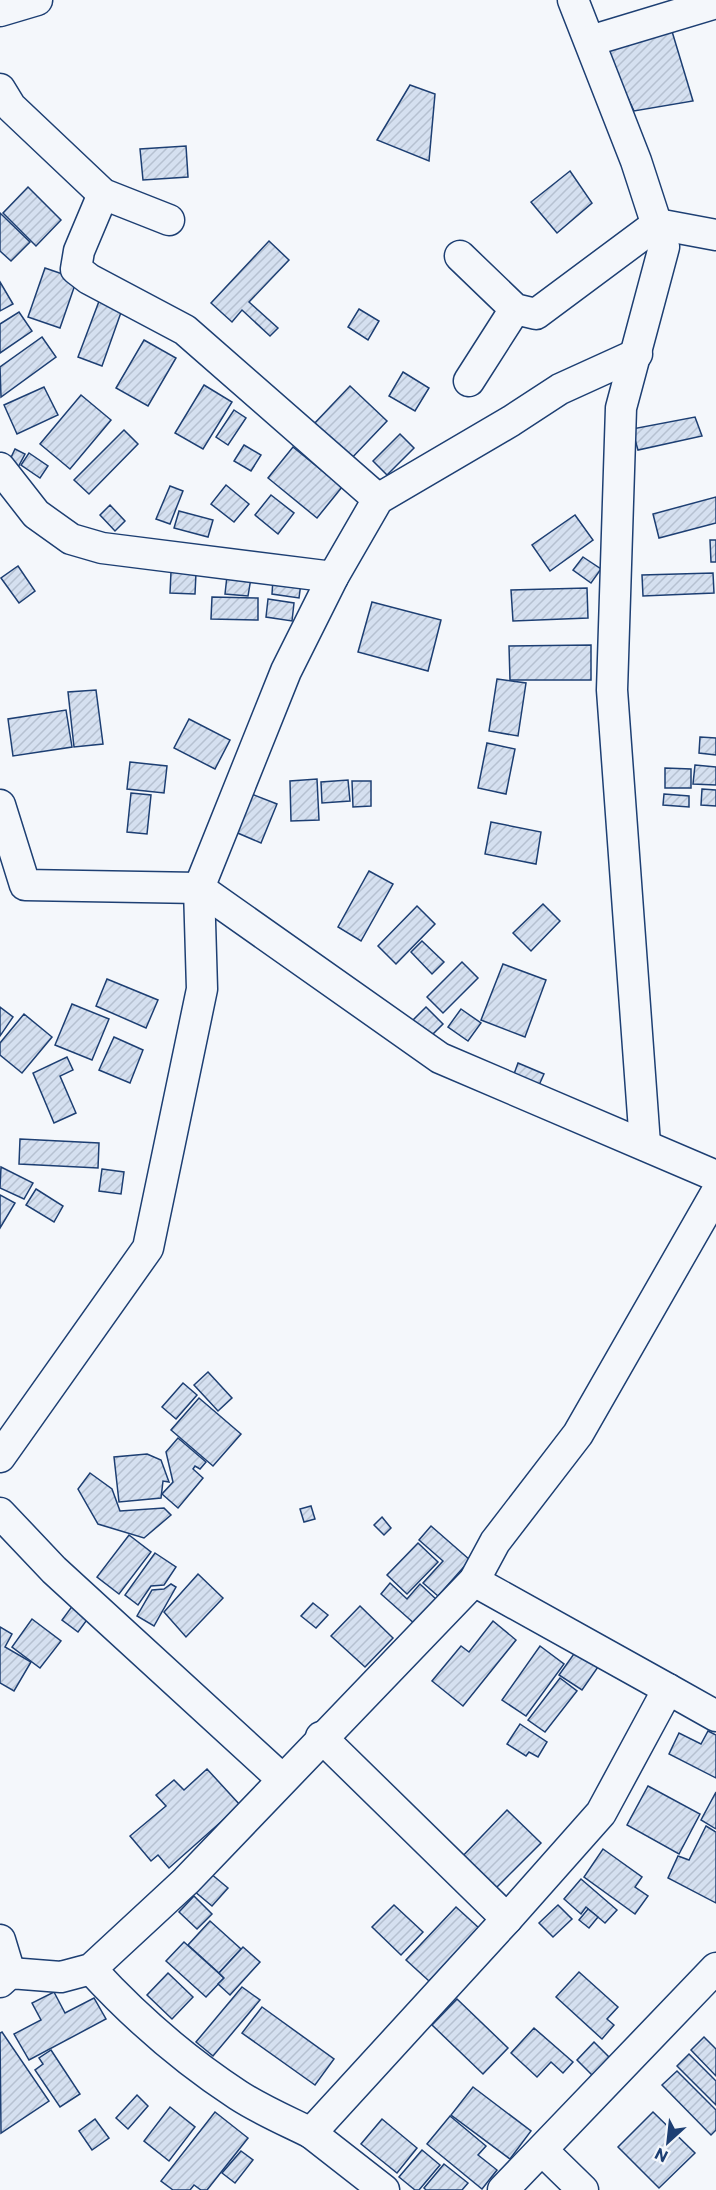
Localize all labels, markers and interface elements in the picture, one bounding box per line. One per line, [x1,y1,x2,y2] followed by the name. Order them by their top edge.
[638,2112,698,2172] north arrow
[651,2145,671,2167] text: N

